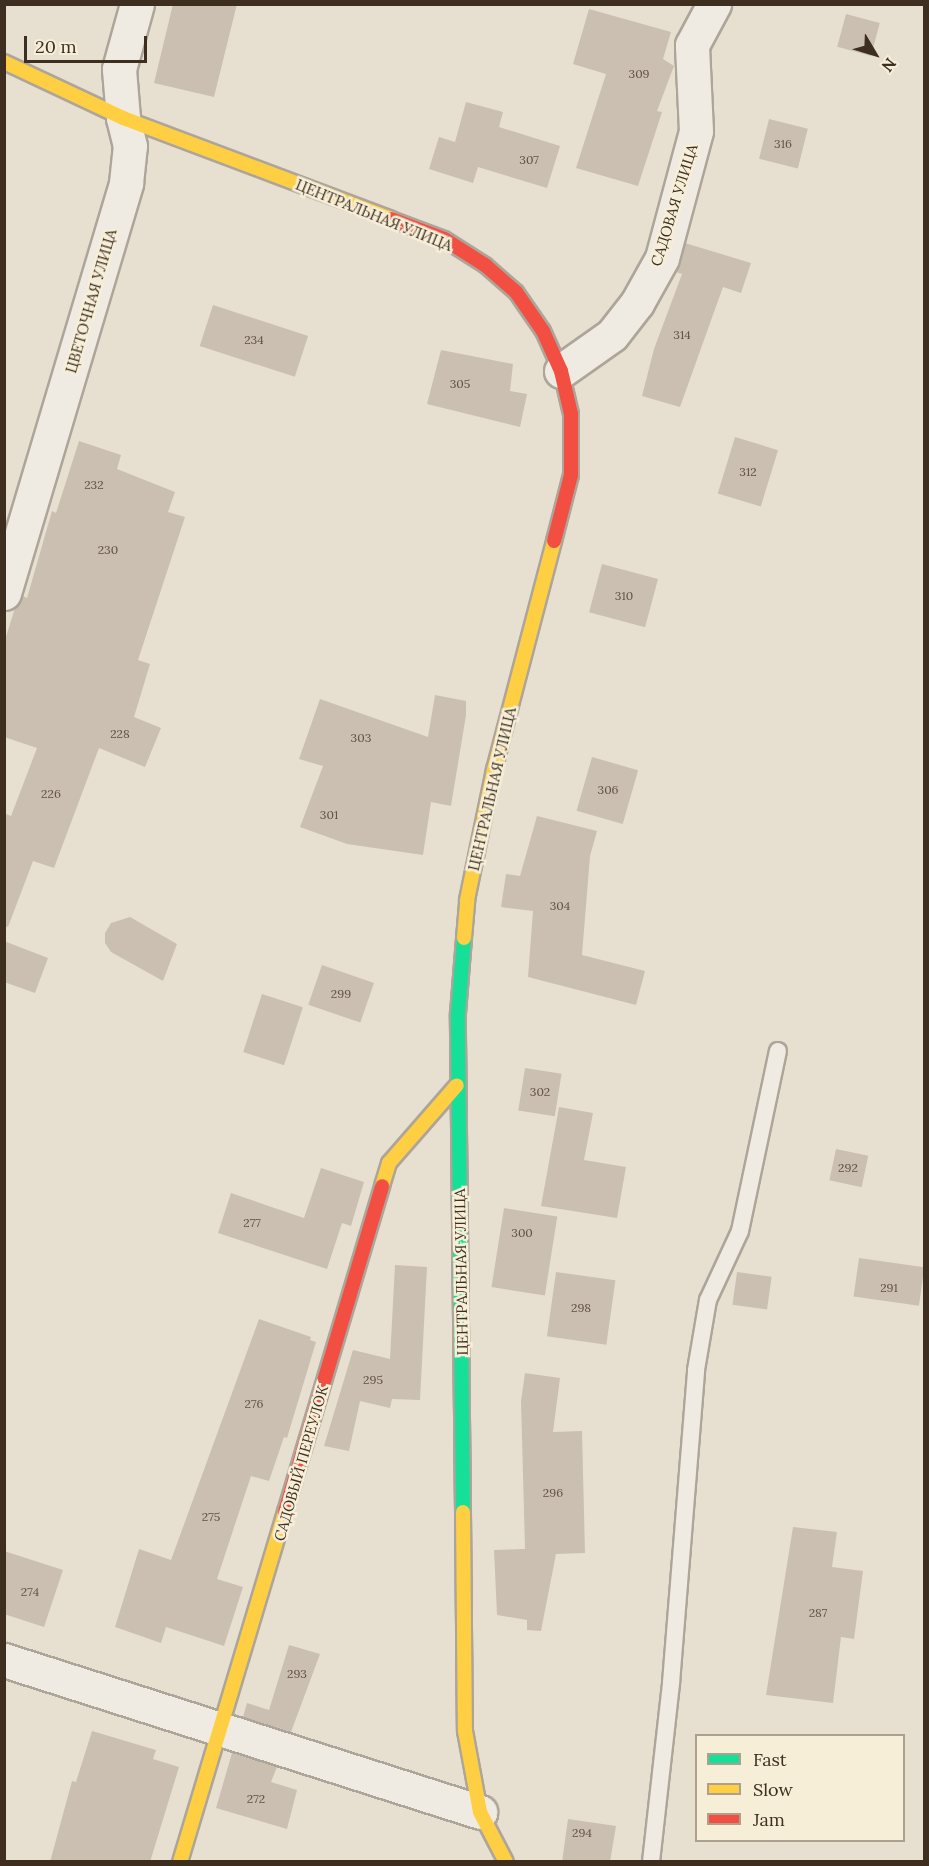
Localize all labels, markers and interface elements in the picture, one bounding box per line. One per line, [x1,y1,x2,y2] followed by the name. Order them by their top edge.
[27,24,150,62] scale bar
[845,24,905,84] north arrow
[35,35,77,58] text: 20 m
[877,54,901,76] text: N
[628,67,650,81] house number: 309
[774,137,792,151] house number: 316
[647,142,701,268] street label: САДОВАЯ УЛИЦА
[519,153,539,167] house number: 307
[293,175,455,255] street label: ЦЕНТРАЛЬНАЯ УЛИЦА
[62,227,120,375] street label: ЦВЕТОЧНАЯ УЛИЦА
[673,328,691,342] house number: 314
[244,333,264,347] house number: 234
[450,377,470,391] house number: 305
[739,465,757,479] house number: 312
[84,478,104,492] house number: 232
[98,543,118,557] house number: 230
[615,589,633,603] house number: 310
[464,705,520,873] street label: ЦЕНТРАЛЬНАЯ УЛИЦА
[110,727,130,741] house number: 228
[351,731,371,745] house number: 303
[597,783,619,797] house number: 306
[41,787,61,801] house number: 226
[320,808,338,822] house number: 301
[550,899,570,913] house number: 304
[331,987,351,1001] house number: 299
[530,1085,550,1099] house number: 302
[838,1161,858,1175] house number: 292
[451,1188,471,1356] street label: ЦЕНТРАЛЬНАЯ УЛИЦА
[243,1216,261,1230] house number: 277
[511,1226,533,1240] house number: 300
[880,1281,898,1295] house number: 291
[571,1301,591,1315] house number: 298
[363,1373,383,1387] house number: 295
[270,1383,332,1543] street label: САДОВЫЙ ПЕРЕУЛОК
[245,1397,263,1411] house number: 276
[543,1486,563,1500] house number: 296
[202,1510,220,1524] house number: 275
[21,1585,39,1599] house number: 274
[809,1606,827,1620] house number: 287
[287,1667,307,1681] house number: 293
[695,1734,905,1842] legend
[753,1748,787,1771] text: Fast
[753,1778,793,1801] text: Slow
[247,1792,265,1806] house number: 272
[753,1808,785,1831] text: Jam
[572,1826,592,1840] house number: 294

